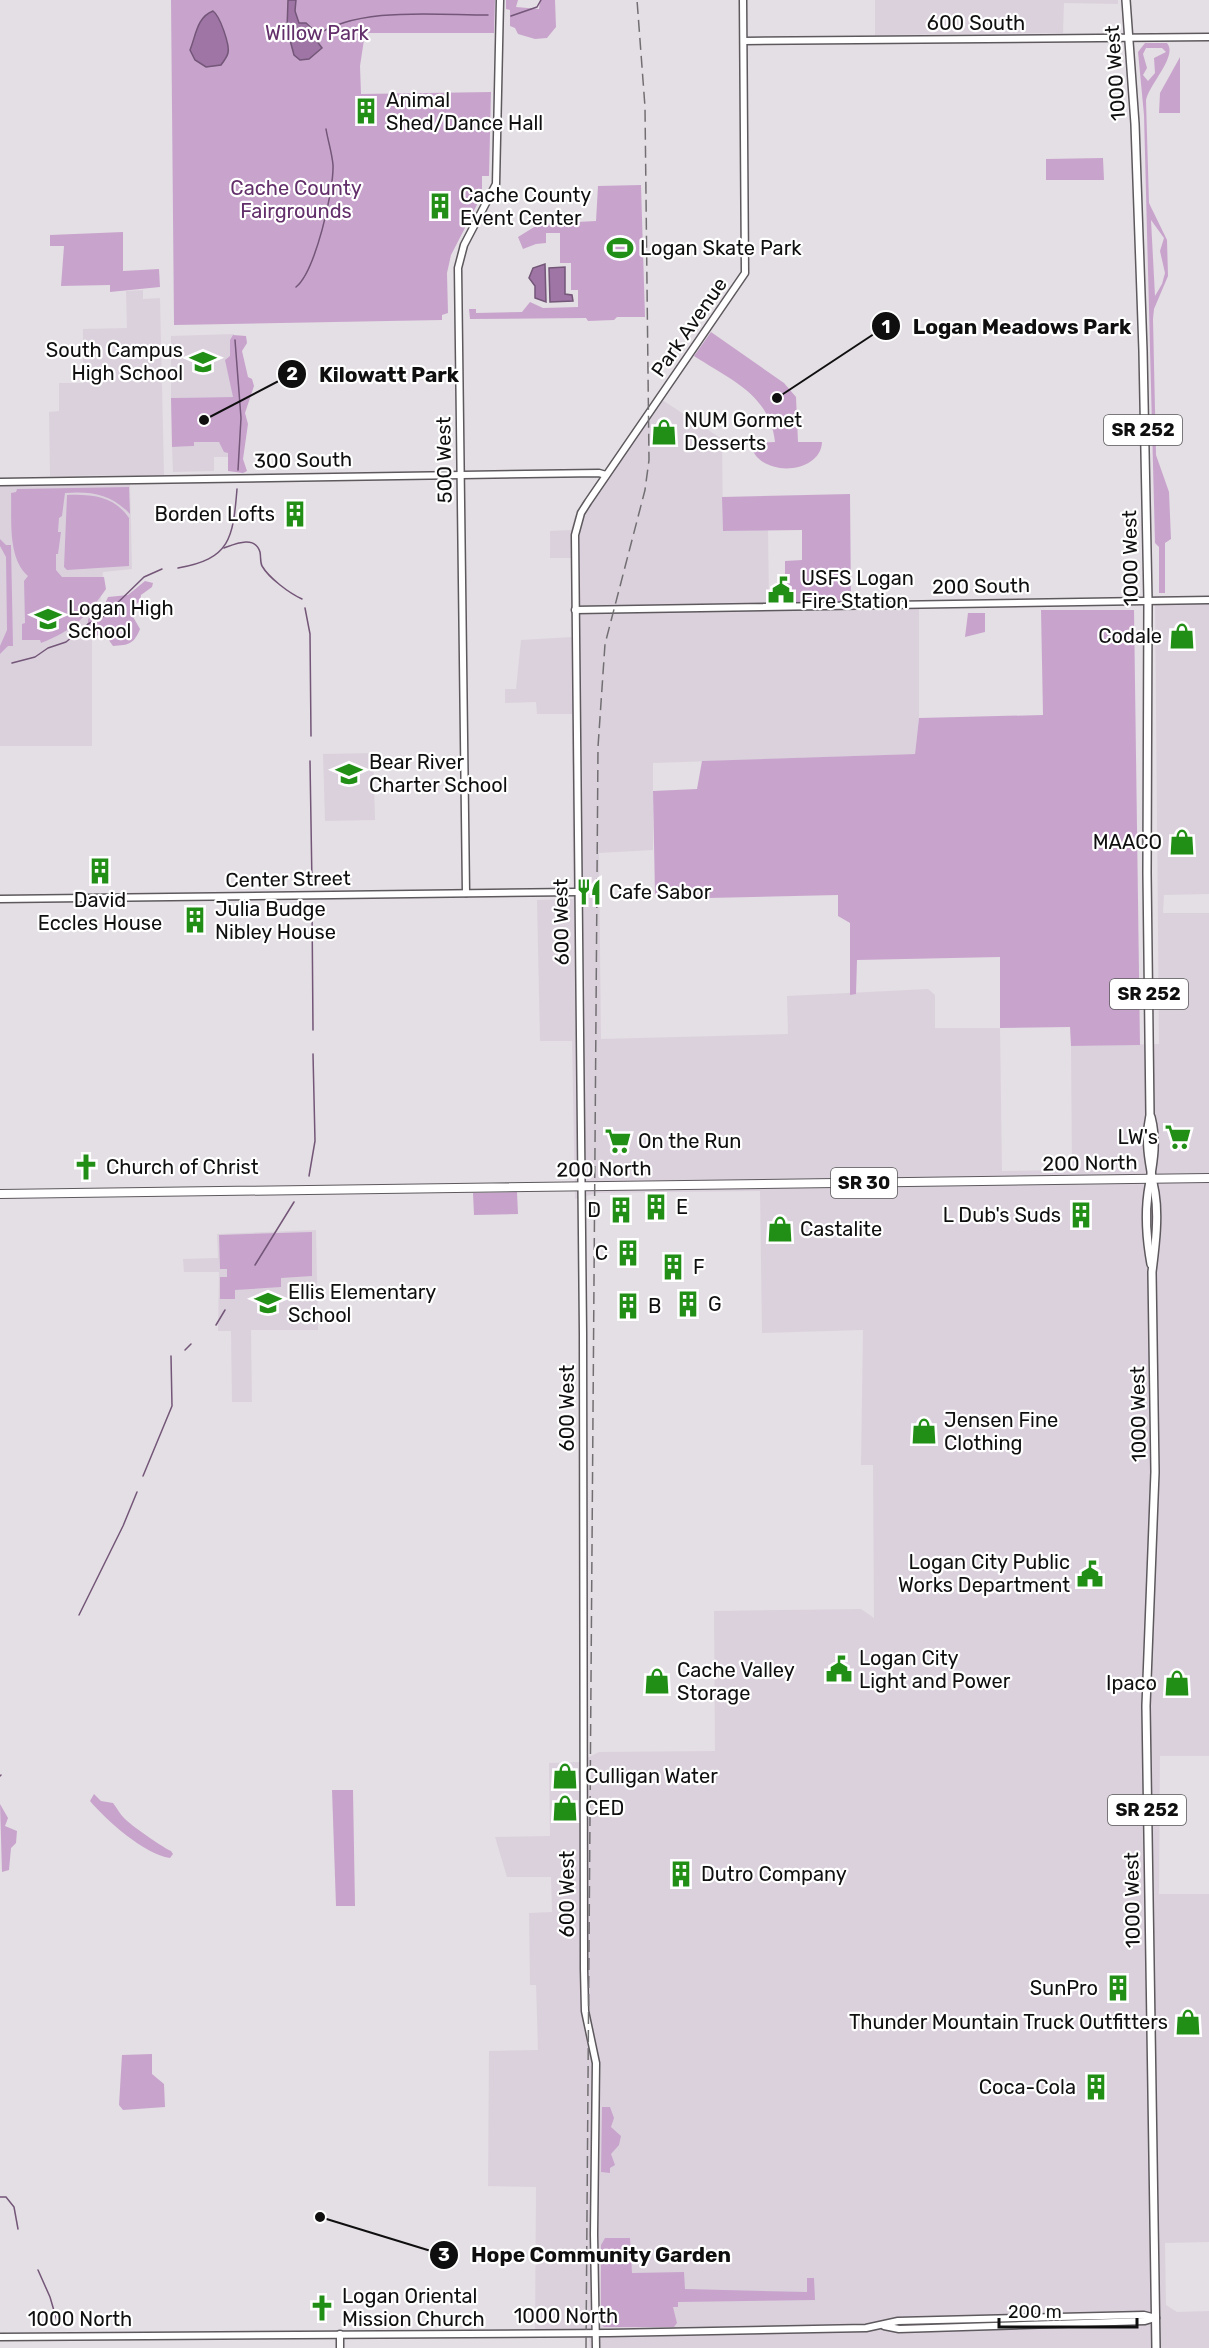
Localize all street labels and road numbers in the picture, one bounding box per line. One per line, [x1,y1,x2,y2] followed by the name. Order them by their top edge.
[927,11,1025,35] street label: 600 South
[1100,24,1130,122] street label: 1000 West
[646,273,732,381] street label: Park Avenue
[1104,415,1182,445] road number: SR 252
[431,416,457,504] street label: 500 West
[254,447,352,473] street label: 300 South
[1117,510,1143,606] street label: 1000 West
[932,573,1030,599] street label: 200 South
[225,866,351,892] street label: Center Street
[548,878,574,966] street label: 600 West
[1110,979,1188,1009] road number: SR 252
[1042,1150,1138,1176] street label: 200 North
[556,1156,652,1182] street label: 200 North
[831,1168,897,1198] road number: SR 30
[555,1364,579,1451] street label: 600 West
[1125,1366,1151,1462] street label: 1000 West
[1108,1795,1186,1825] road number: SR 252
[555,1850,579,1937] street label: 600 West
[1119,1852,1145,1948] street label: 1000 West
[514,2304,618,2328] street label: 1000 North
[28,2307,132,2331] street label: 1000 North

